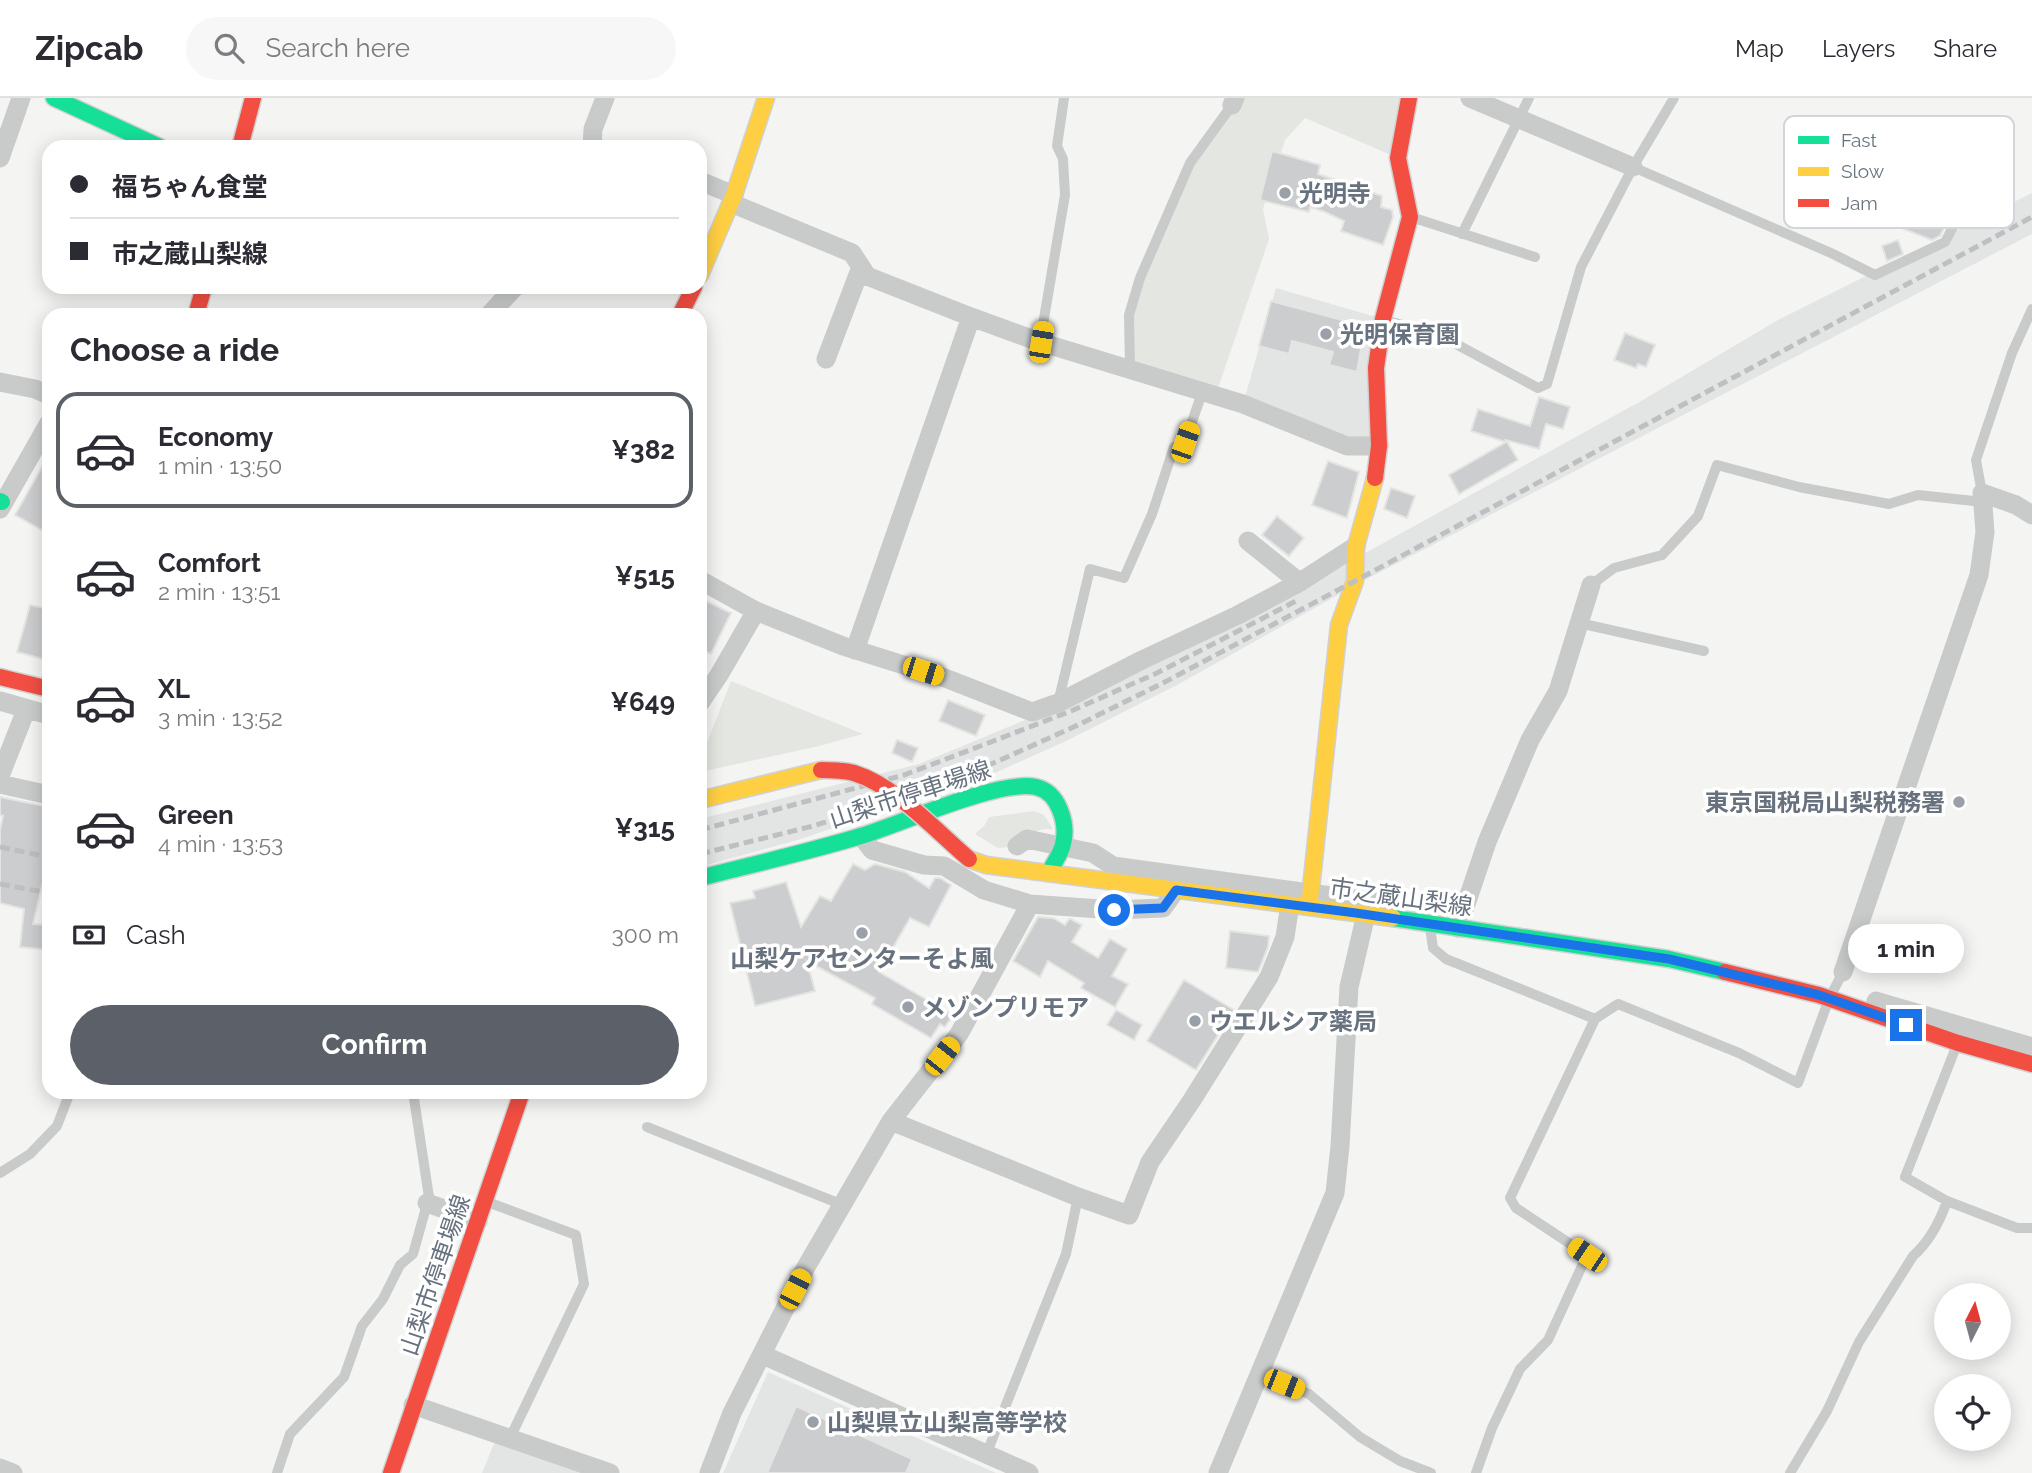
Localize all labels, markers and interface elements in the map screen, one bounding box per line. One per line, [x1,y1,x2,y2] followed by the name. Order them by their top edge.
[186,17,676,80] search box
[35,29,144,68] text: Zipcab
[210,29,248,67] icon: search
[266,33,410,63] text: Search here
[1735,34,1784,63] text: Map
[1822,34,1895,63] text: Layers
[1933,34,1997,63] text: Share
[1784,116,2014,228] legend
[1841,129,1877,151] text: Fast
[1841,160,1885,182] text: Slow
[112,172,268,202] text: 福ちゃん食堂
[1299,179,1371,208] place label: 光明寺
[1277,185,1293,201] marker: 光明寺
[1841,192,1878,214] text: Jam
[112,239,268,269] text: 市之蔵山梨線
[1028,320,1055,364] car
[1340,320,1460,349] place label: 光明保育園
[1318,326,1334,342] marker: 光明保育園
[70,331,279,368] text: Choose a ride
[74,419,137,482] icon: car
[1169,419,1202,465] car
[158,422,273,452] text: Economy
[612,435,675,465] text: ¥382
[158,452,282,479] text: 1 min · 13:50
[74,545,137,608] icon: car
[158,548,261,578] text: Comfort
[615,561,675,591] text: ¥515
[158,578,280,605] text: 2 min · 13:51
[900,655,947,687] car
[74,671,137,734] icon: car
[158,674,190,704] text: XL
[611,687,675,717] text: ¥649
[158,704,283,731] text: 3 min · 13:52
[826,754,994,834] street label: 山梨市停車場線
[1705,788,1945,817] place label: 東京国税局山梨税務署
[1951,794,1967,810] marker: 東京国税局山梨税務署
[74,797,137,860] icon: car
[158,800,234,830] text: Green
[615,813,675,843] text: ¥315
[158,830,283,857] text: 4 min · 13:53
[1328,873,1474,921] street label: 市之蔵山梨線
[1098,894,1130,926] route start
[70,916,108,954] icon: cash
[126,920,186,950] text: Cash
[612,921,679,948] text: 300 m
[1848,923,1964,972] callout: 1 min
[854,925,870,941] marker: 山梨ケアセンターそよ風
[1877,935,1935,962] text: 1 min
[730,944,994,973] place label: 山梨ケアセンターそよ風
[922,993,1089,1022] place label: メゾンプリモア
[900,999,916,1015] marker: メゾンプリモア
[70,1005,679,1085] button: Confirm
[1209,1007,1377,1036] place label: ウエルシア薬局
[1890,1009,1922,1041] route end
[1187,1013,1203,1029] marker: ウエルシア薬局
[921,1033,964,1079] car
[394,1191,476,1359] street label: 山梨市停車場線
[1564,1235,1611,1275] car
[777,1266,814,1312] car
[1934,1283,2011,1360] north arrow
[1934,1283,2011,1451] map controls
[1261,1366,1308,1402] car
[1934,1374,2011,1451] button: locate
[827,1408,1067,1437] place label: 山梨県立山梨高等学校
[805,1414,821,1430] marker: 山梨県立山梨高等学校

